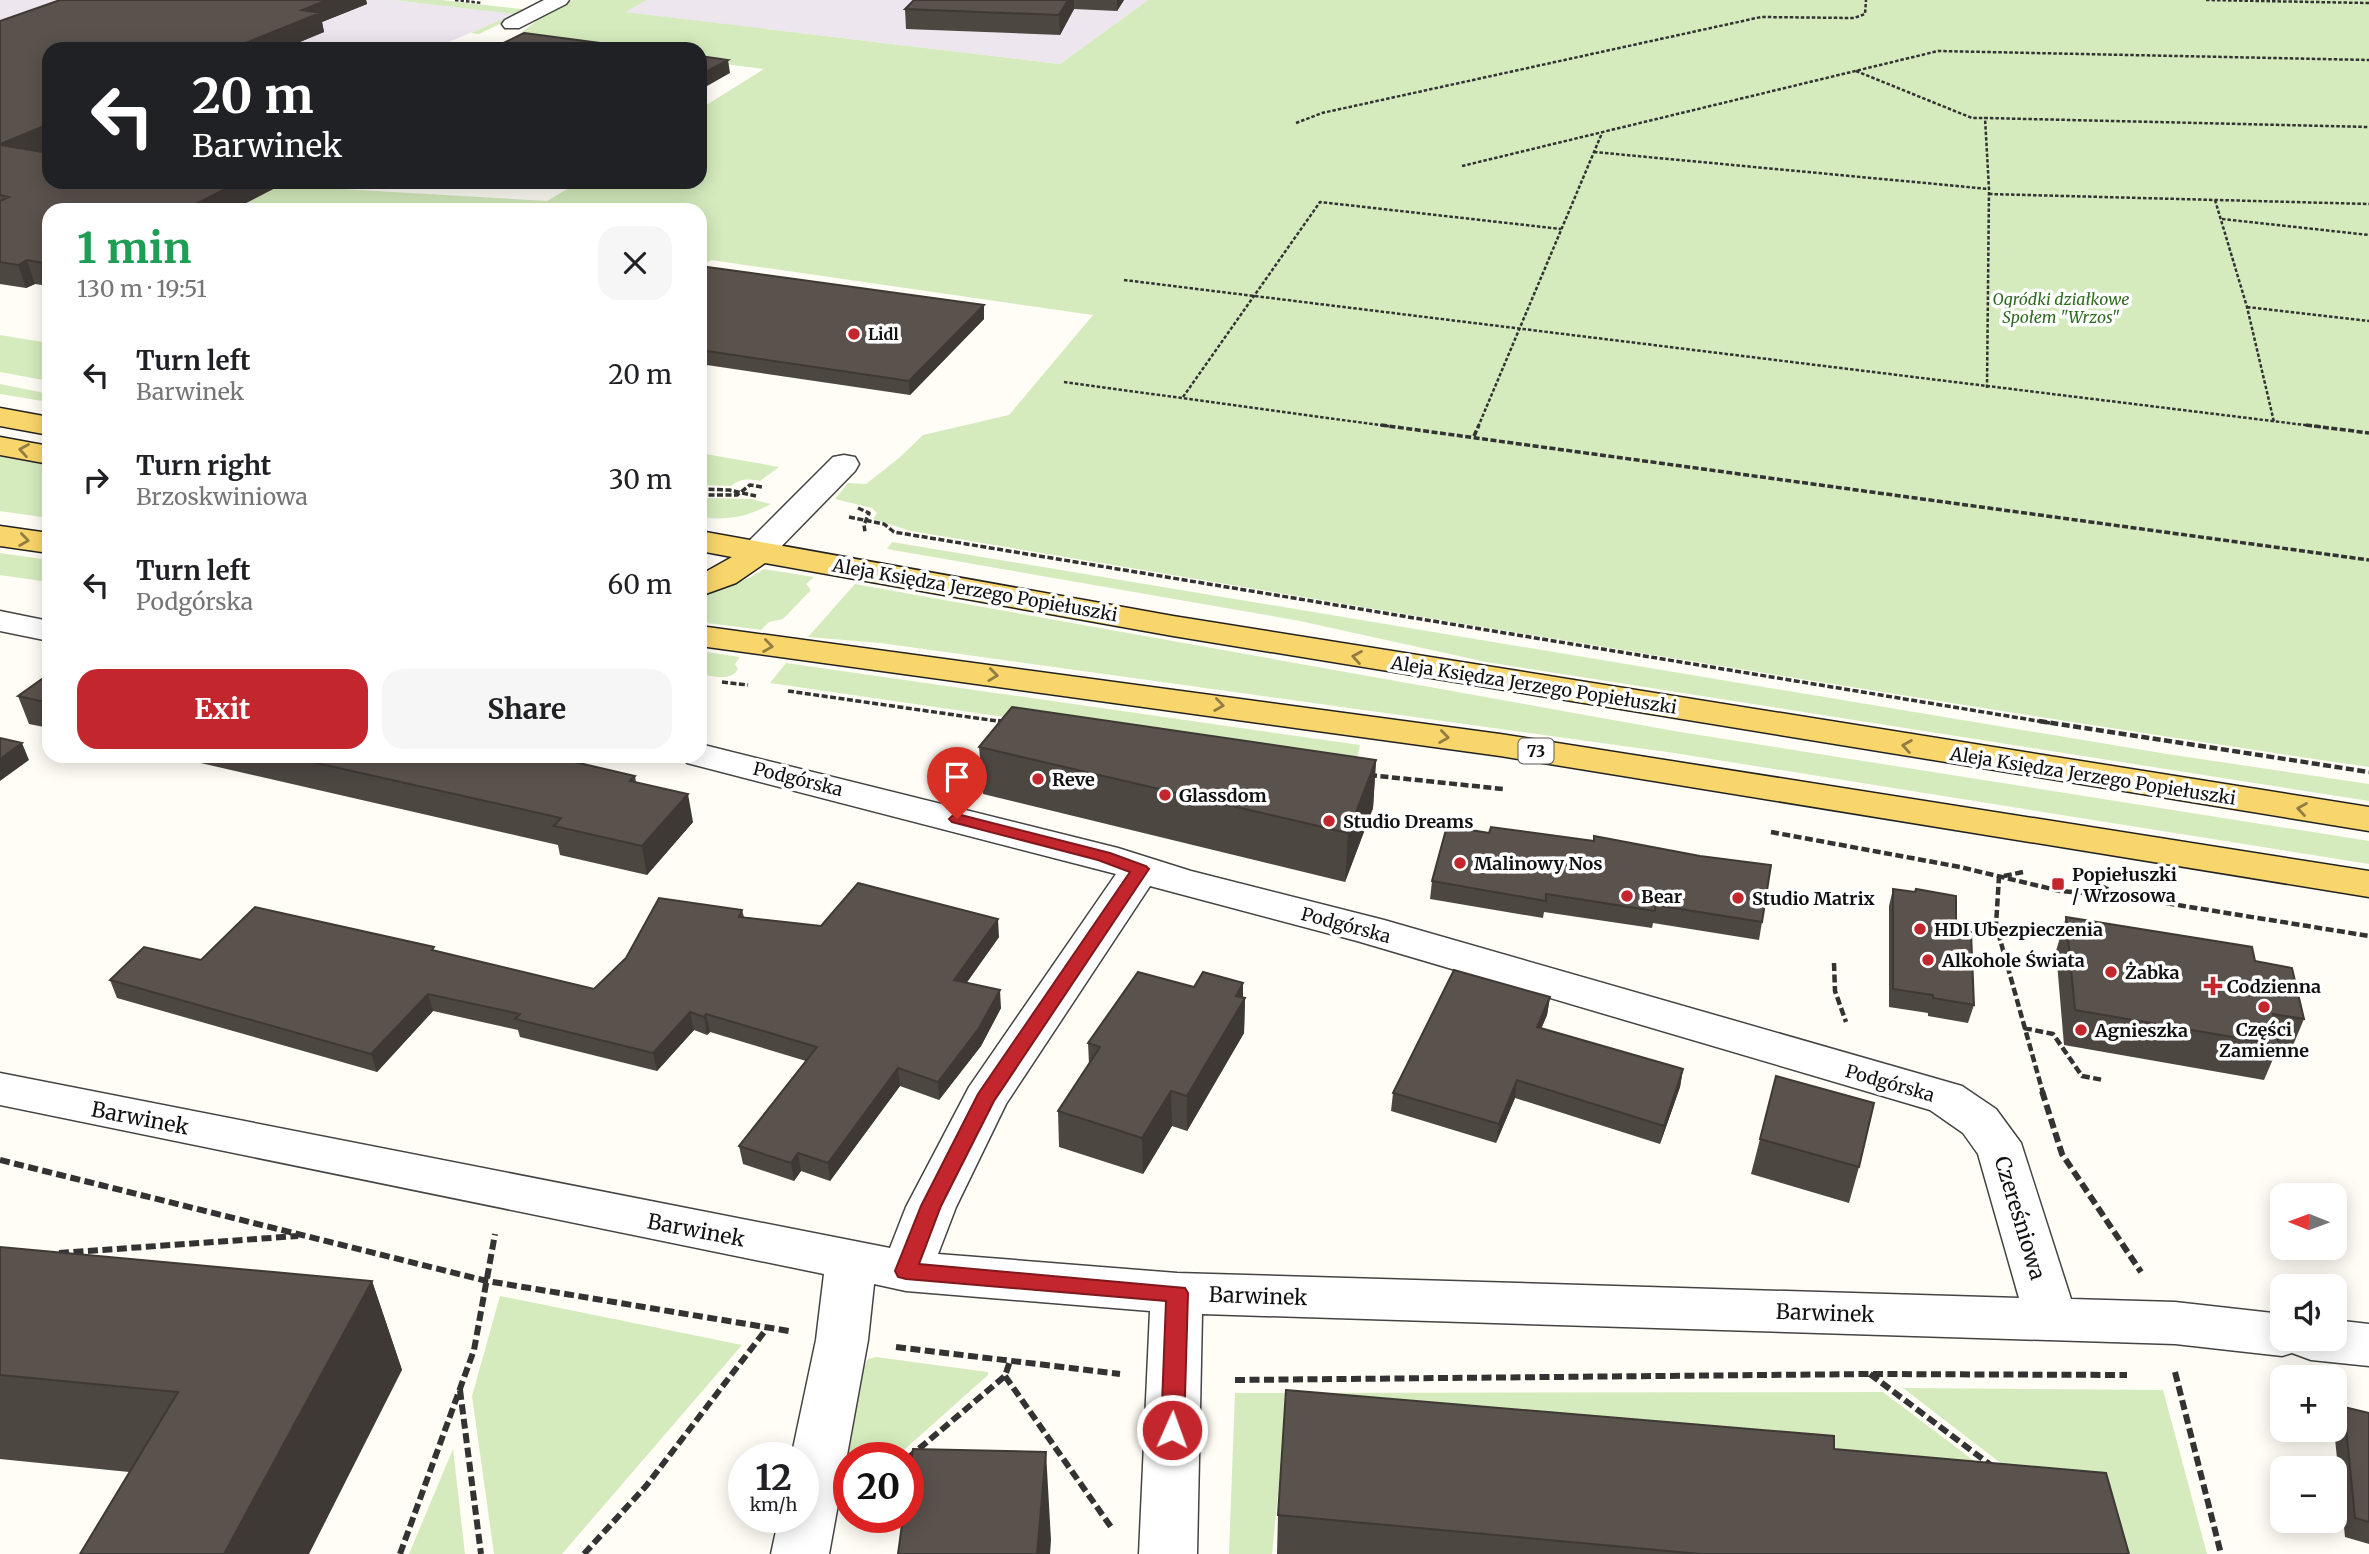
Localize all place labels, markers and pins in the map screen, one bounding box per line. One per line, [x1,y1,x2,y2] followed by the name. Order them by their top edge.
[868,324,899,344] place label: Lidl
[846,326,862,342] marker: Lidl
[927,747,987,819] pin
[1052,768,1095,791] place label: Reve
[1030,771,1046,787] marker: Reve
[1179,784,1267,807] place label: Glassdom
[1157,787,1173,803] marker: Glassdom
[1343,810,1473,833] place label: Studio Dreams
[1321,813,1337,829] marker: Studio Dreams
[1474,852,1603,875] place label: Malinowy Nos
[1452,855,1468,871] marker: Malinowy Nos
[2072,863,2177,907] place label: Popiełuszki / Wrzosowa
[2050,876,2066,892] marker: Popiełuszki / Wrzosowa
[1641,885,1682,908] place label: Bear
[1752,887,1875,910] place label: Studio Matrix
[1619,888,1635,904] marker: Bear
[1730,890,1746,906] marker: Studio Matrix
[1934,918,2103,941] place label: HDI Ubezpieczenia
[1912,921,1928,937] marker: HDI Ubezpieczenia
[1941,949,2085,972] place label: Alkohole Świata
[1920,952,1936,968] marker: Alkohole Świata
[2125,961,2180,984] place label: Żabka
[2103,964,2119,980] marker: Żabka
[2227,975,2321,998] place label: Codzienna
[2205,978,2221,994] marker: Codzienna
[2256,999,2272,1015] marker: Części Zamienne
[2219,1018,2309,1062] place label: Części Zamienne
[2094,1019,2188,1042] place label: Agnieszka
[2073,1022,2089,1038] marker: Agnieszka

